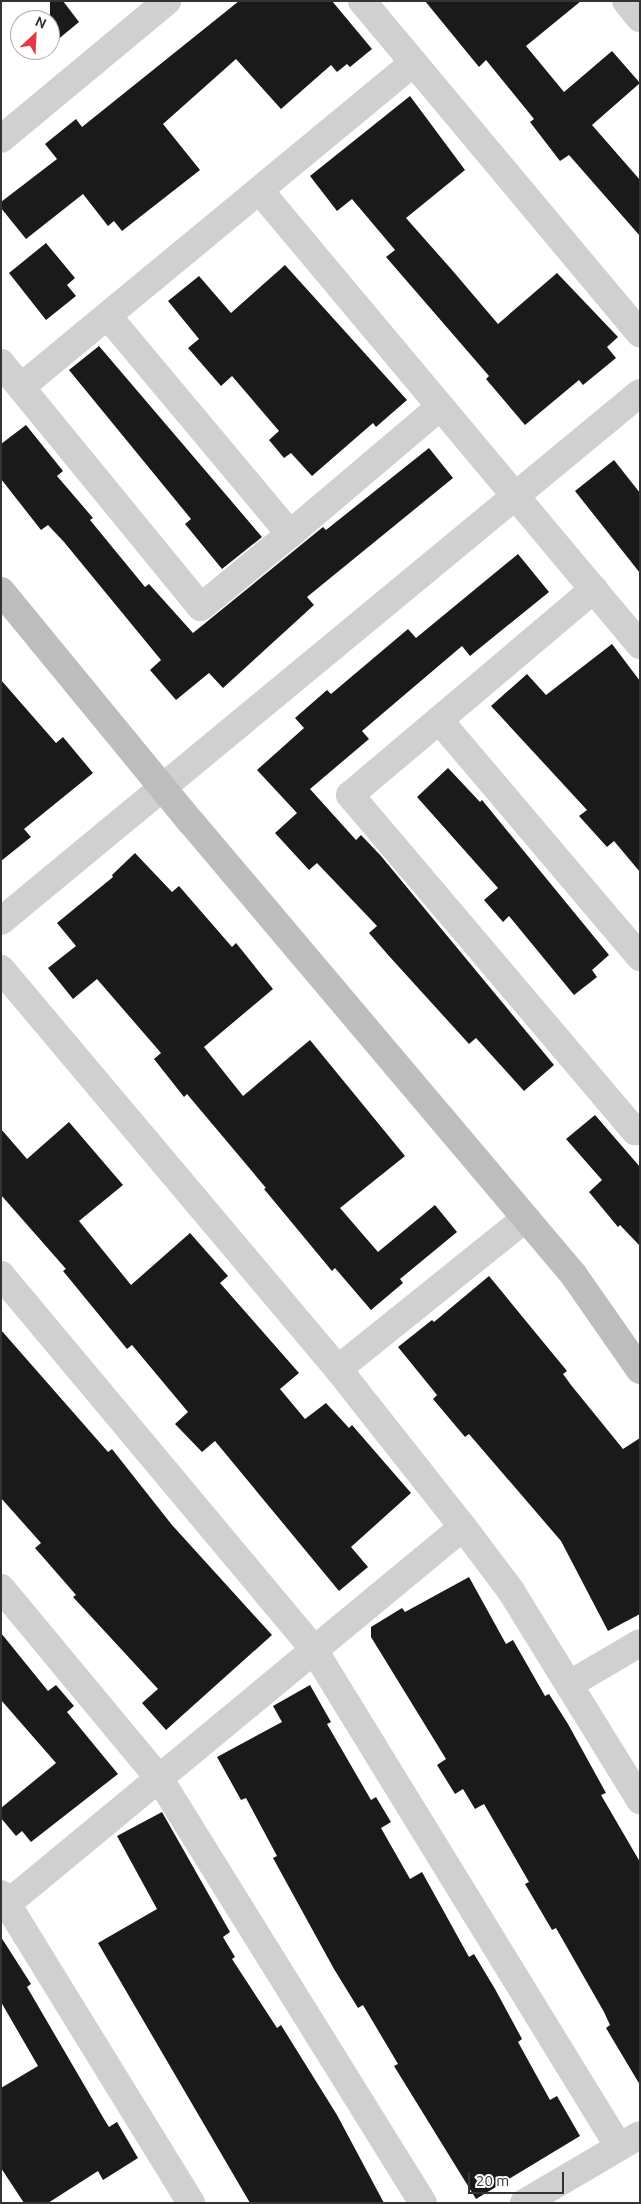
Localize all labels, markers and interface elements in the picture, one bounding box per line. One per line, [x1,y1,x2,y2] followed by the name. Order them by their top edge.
[10,10,60,60] north arrow
[33,13,49,32] text: N
[471,2162,567,2194] scale bar
[476,2172,509,2189] text: 20 m

